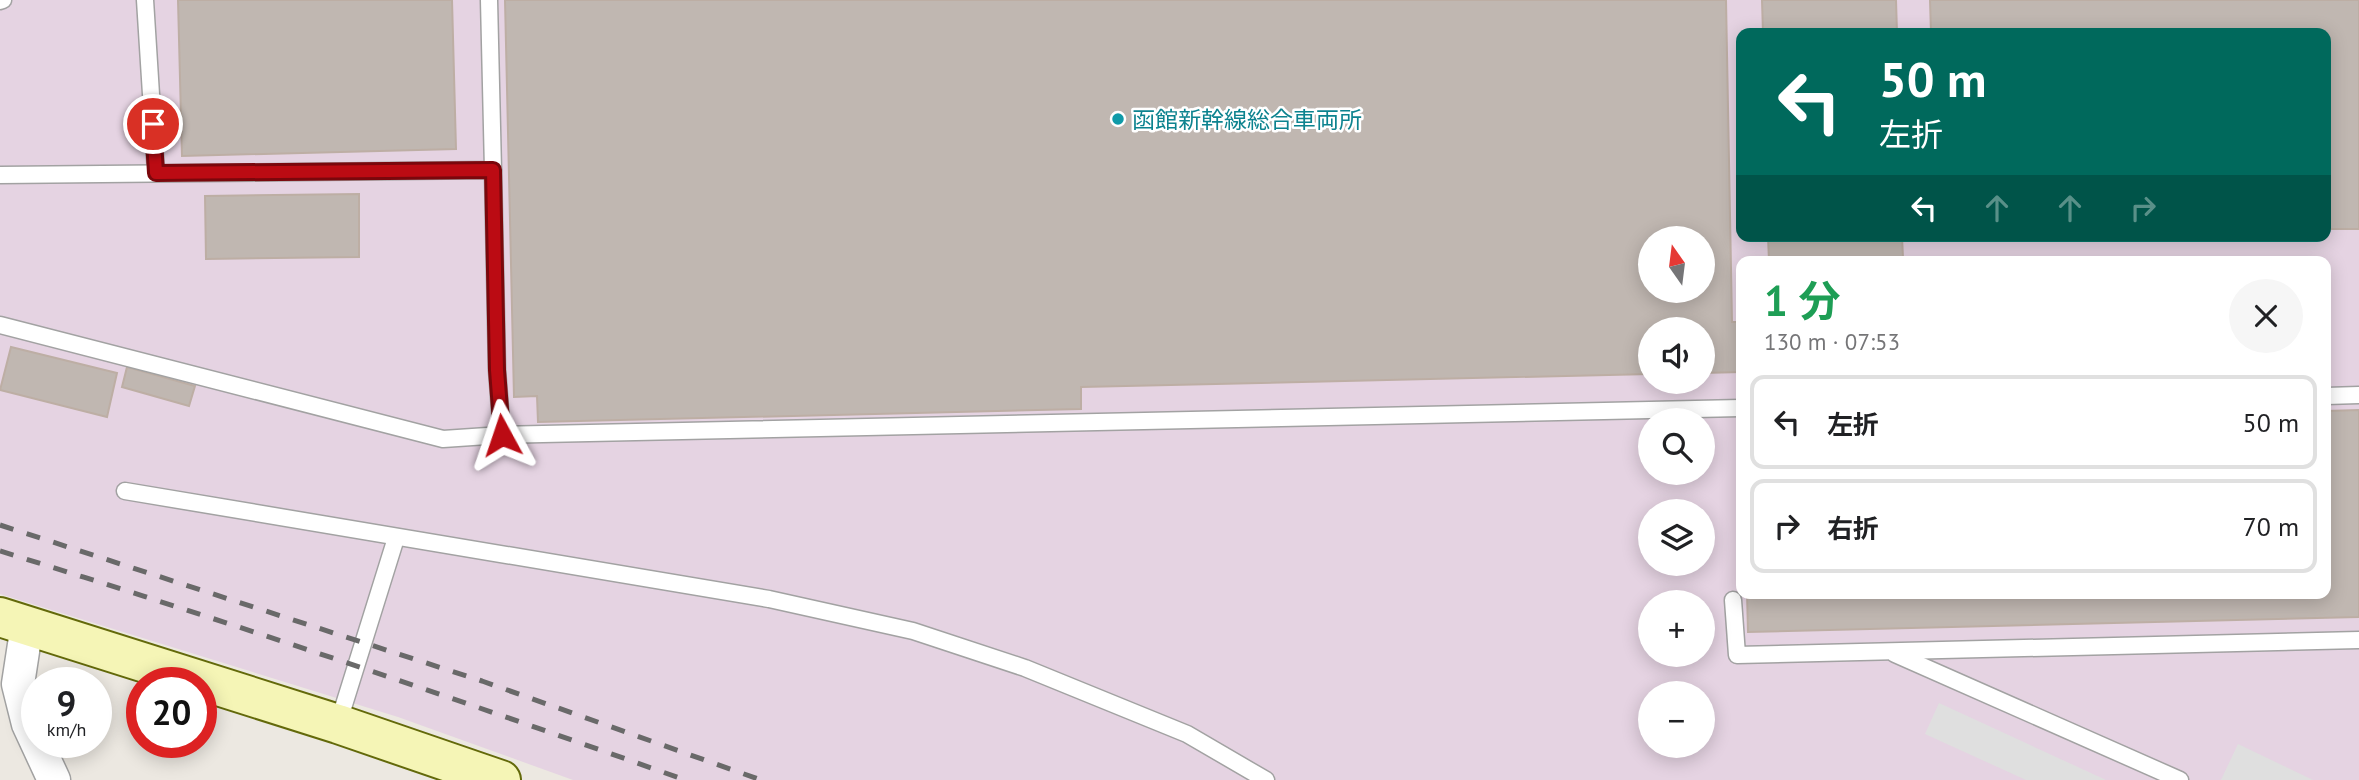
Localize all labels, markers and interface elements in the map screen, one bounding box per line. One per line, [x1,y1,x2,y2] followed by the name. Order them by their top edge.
[1879,47,1986,111] text: 50 m
[1764,56,1855,147] icon: left
[123,94,183,154] pin
[134,105,172,143] icon: arrive
[1132,105,1362,134] place label: 函館新幹線総合車両所
[1110,111,1126,127] marker: 函館新幹線総合車両所
[1879,113,1943,155] text: 左折
[1905,189,1943,227] icon: left
[1978,189,2016,227] icon: ahead
[2051,189,2089,227] icon: ahead
[2124,189,2162,227] icon: right
[1638,226,1715,303] north arrow
[1638,226,1715,758] map controls
[1764,273,1840,328] text: 1 分
[2229,279,2303,353] button: close
[1638,317,1715,394] button: sound
[1764,327,1900,356] text: 130 m · 07:53
[465,398,539,472] position arrow
[1768,403,1806,441] icon: left
[2243,406,2299,439] text: 50 m
[1638,408,1715,485] button: search
[1827,408,1879,441] text: 左折
[1638,499,1715,576] button: layers
[1768,507,1806,545] icon: right
[2243,510,2299,543] text: 70 m
[1827,512,1879,545] text: 右折
[1638,590,1715,667] button: +
[126,667,217,758] speed limit sign: 20
[57,680,76,726] text: 9
[1638,681,1715,758] button: −
[47,718,86,741] text: km/h

